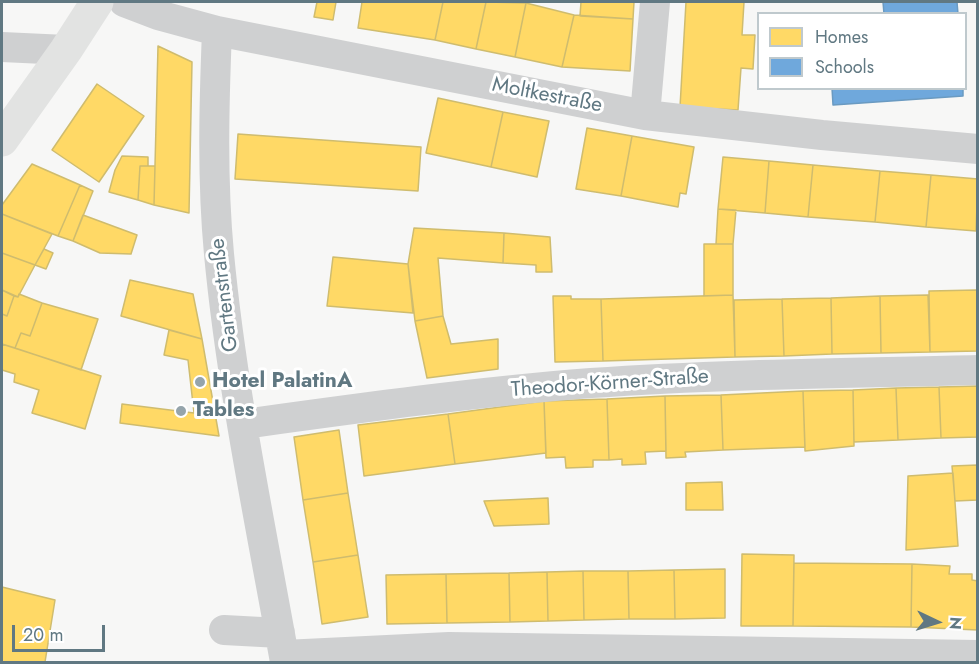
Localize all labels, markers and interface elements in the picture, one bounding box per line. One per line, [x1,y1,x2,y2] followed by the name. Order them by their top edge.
[757,12,967,90] legend
[815,24,868,50] text: Homes
[815,54,874,80] text: Schools
[490,73,604,119] street label: Moltkestraße
[206,237,244,353] street label: Gartenstraße
[510,365,710,403] street label: Theodor-Körner-Straße
[212,369,352,395] place label: Hotel PalatinA
[193,375,207,389] marker: Hotel PalatinA
[193,398,254,424] place label: Tables
[174,404,188,418] marker: Tables
[907,592,967,652] north arrow
[15,613,108,651] scale bar
[944,616,967,630] text: N
[23,622,63,648] text: 20 m

